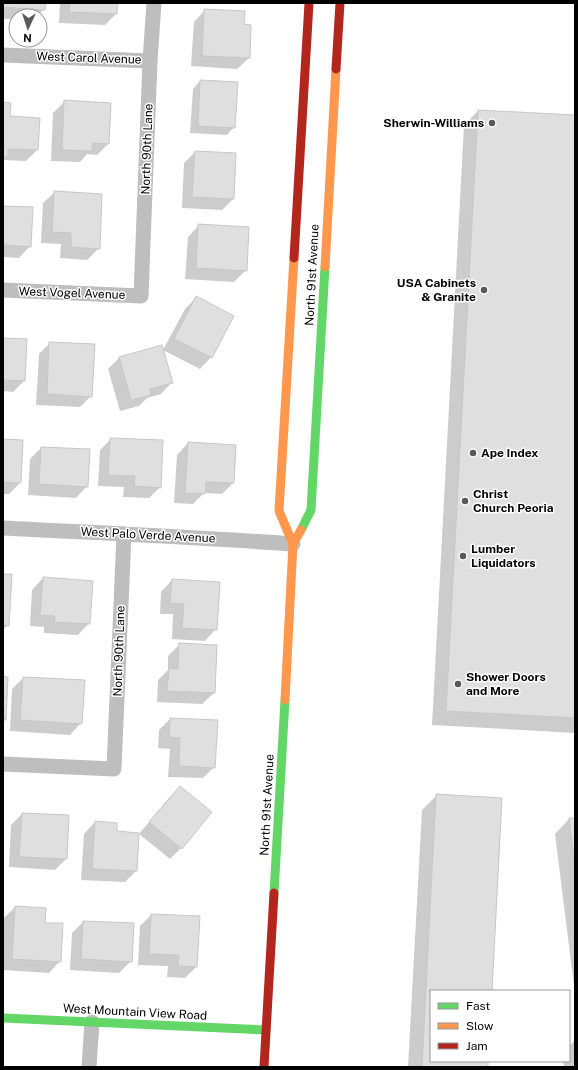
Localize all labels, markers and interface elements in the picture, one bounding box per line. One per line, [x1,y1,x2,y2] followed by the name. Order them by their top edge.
[8,8,48,48] north arrow
[23,32,32,44] text: N
[36,49,142,67] street label: West Carol Avenue
[138,103,156,195] street label: North 90th Lane
[383,116,484,130] place label: Sherwin-Williams
[487,118,497,128] marker: Sherwin-Williams
[302,224,322,326] street label: North 91st Avenue
[397,276,476,304] place label: USA Cabinets & Granite
[18,284,126,302] street label: West Vogel Avenue
[479,285,489,295] marker: USA Cabinets & Granite
[481,446,538,460] place label: Ape Index
[468,448,478,458] marker: Ape Index
[473,487,554,515] place label: Christ Church Peoria
[460,496,470,506] marker: Christ Church Peoria
[80,524,216,546] street label: West Palo Verde Avenue
[471,542,536,570] place label: Lumber Liquidators
[458,551,468,561] marker: Lumber Liquidators
[110,605,128,697] street label: North 90th Lane
[466,670,546,698] place label: Shower Doors and More
[453,679,463,689] marker: Shower Doors and More
[257,754,277,856] street label: North 91st Avenue
[430,990,570,1062] legend
[466,999,491,1013] text: Fast
[62,1001,208,1023] street label: West Mountain View Road
[466,1019,494,1033] text: Slow
[466,1039,488,1053] text: Jam

